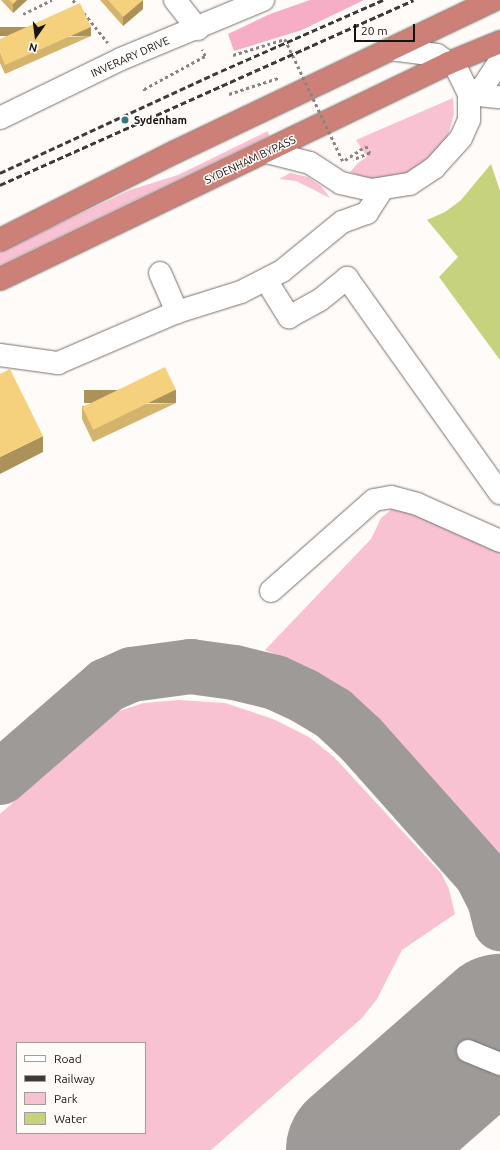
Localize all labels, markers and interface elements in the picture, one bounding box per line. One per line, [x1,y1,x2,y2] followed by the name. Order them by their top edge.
[16,16,56,56] north arrow
[356,16,417,42] scale bar
[361,24,388,37] text: 20 m
[89,34,171,80] street label: INVERARY DRIVE
[28,41,39,54] text: N
[134,113,187,127] place label: Sydenham
[119,114,131,126] marker: Sydenham
[202,133,298,187] street label: SYDENHAM BYPASS
[16,1042,146,1134] legend
[54,1052,82,1065] text: Road
[54,1072,95,1085] text: Railway
[54,1092,78,1105] text: Park
[54,1112,87,1125] text: Water

